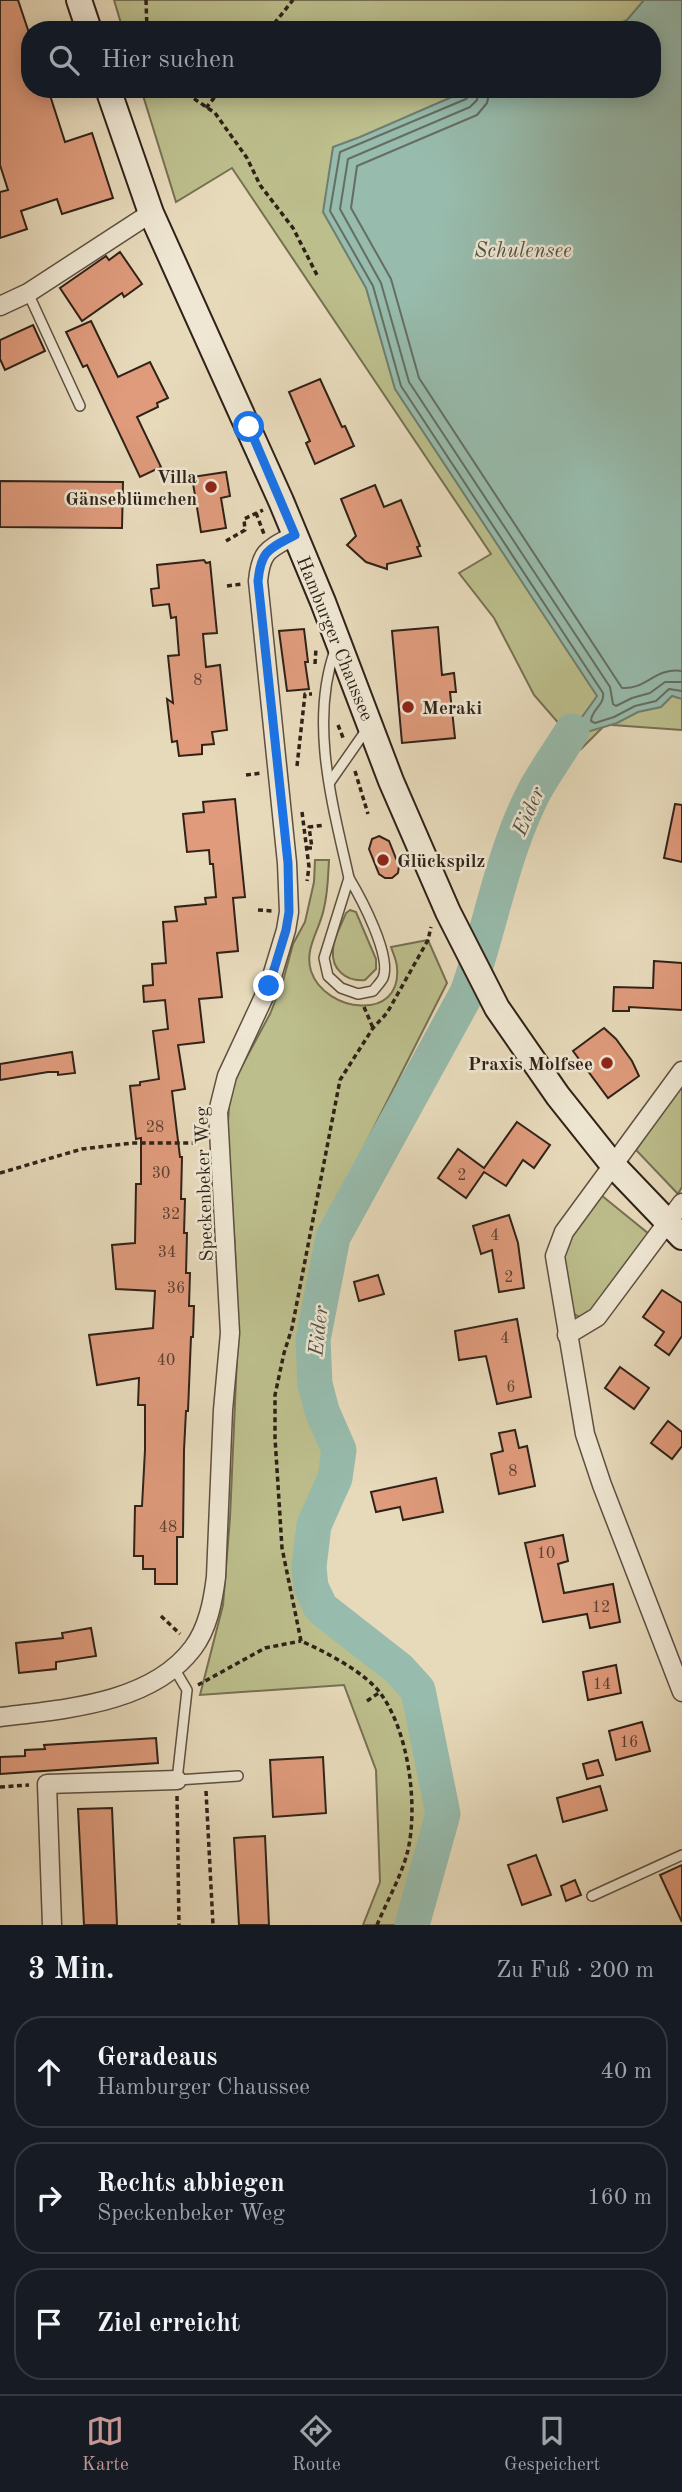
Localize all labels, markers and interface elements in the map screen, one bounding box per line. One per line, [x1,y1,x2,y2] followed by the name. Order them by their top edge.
[21,21,661,98] search box
[45,41,83,79] icon: search
[101,47,235,73] text: Hier suchen
[474,241,572,262] water label: Schulensee
[233,411,264,442] route start
[65,469,197,510] place label: Villa Gänseblümchen
[203,479,219,495] marker: Villa Gänseblümchen
[292,554,375,724] street label: Hamburger Chaussee
[193,673,203,689] house number: 8
[400,699,416,715] marker: Meraki
[422,700,482,719] place label: Meraki
[509,783,550,840] water label: Eider
[375,852,391,868] marker: Glückspilz
[397,853,485,872] place label: Glückspilz
[253,970,284,1001] route end
[599,1055,615,1071] marker: Praxis Molfsee
[468,1056,593,1075] place label: Praxis Molfsee
[193,1105,218,1262] street label: Speckenbeker Weg
[146,1120,164,1136] house number: 28
[152,1166,170,1182] house number: 30
[457,1168,467,1184] house number: 2
[162,1207,180,1223] house number: 32
[490,1228,500,1244] house number: 4
[158,1245,176,1261] house number: 34
[504,1270,514,1286] house number: 2
[167,1281,185,1297] house number: 36
[306,1304,333,1358] water label: Eider
[500,1331,510,1347] house number: 4
[157,1353,175,1369] house number: 40
[506,1380,516,1396] house number: 6
[508,1464,518,1480] house number: 8
[159,1520,177,1536] house number: 48
[537,1546,555,1562] house number: 10
[592,1600,610,1616] house number: 12
[593,1677,611,1693] house number: 14
[620,1735,638,1751] house number: 16
[28,1955,114,1985] text: 3 Min.
[496,1959,654,1982] text: Zu Fuß · 200 m
[97,2045,217,2071] text: Geradeaus
[30,2053,68,2091] icon: ahead
[601,2060,652,2083] text: 40 m
[97,2076,310,2099] text: Hamburger Chaussee
[97,2171,285,2197] text: Rechts abbiegen
[30,2179,68,2217] icon: right
[587,2186,652,2209] text: 160 m
[97,2202,285,2225] text: Speckenbeker Weg
[30,2305,68,2343] icon: arrive
[97,2311,240,2337] text: Ziel erreicht
[82,2412,129,2477] tab: Karte
[292,2412,341,2477] tab: Route
[504,2412,600,2477] tab: Gespeichert

